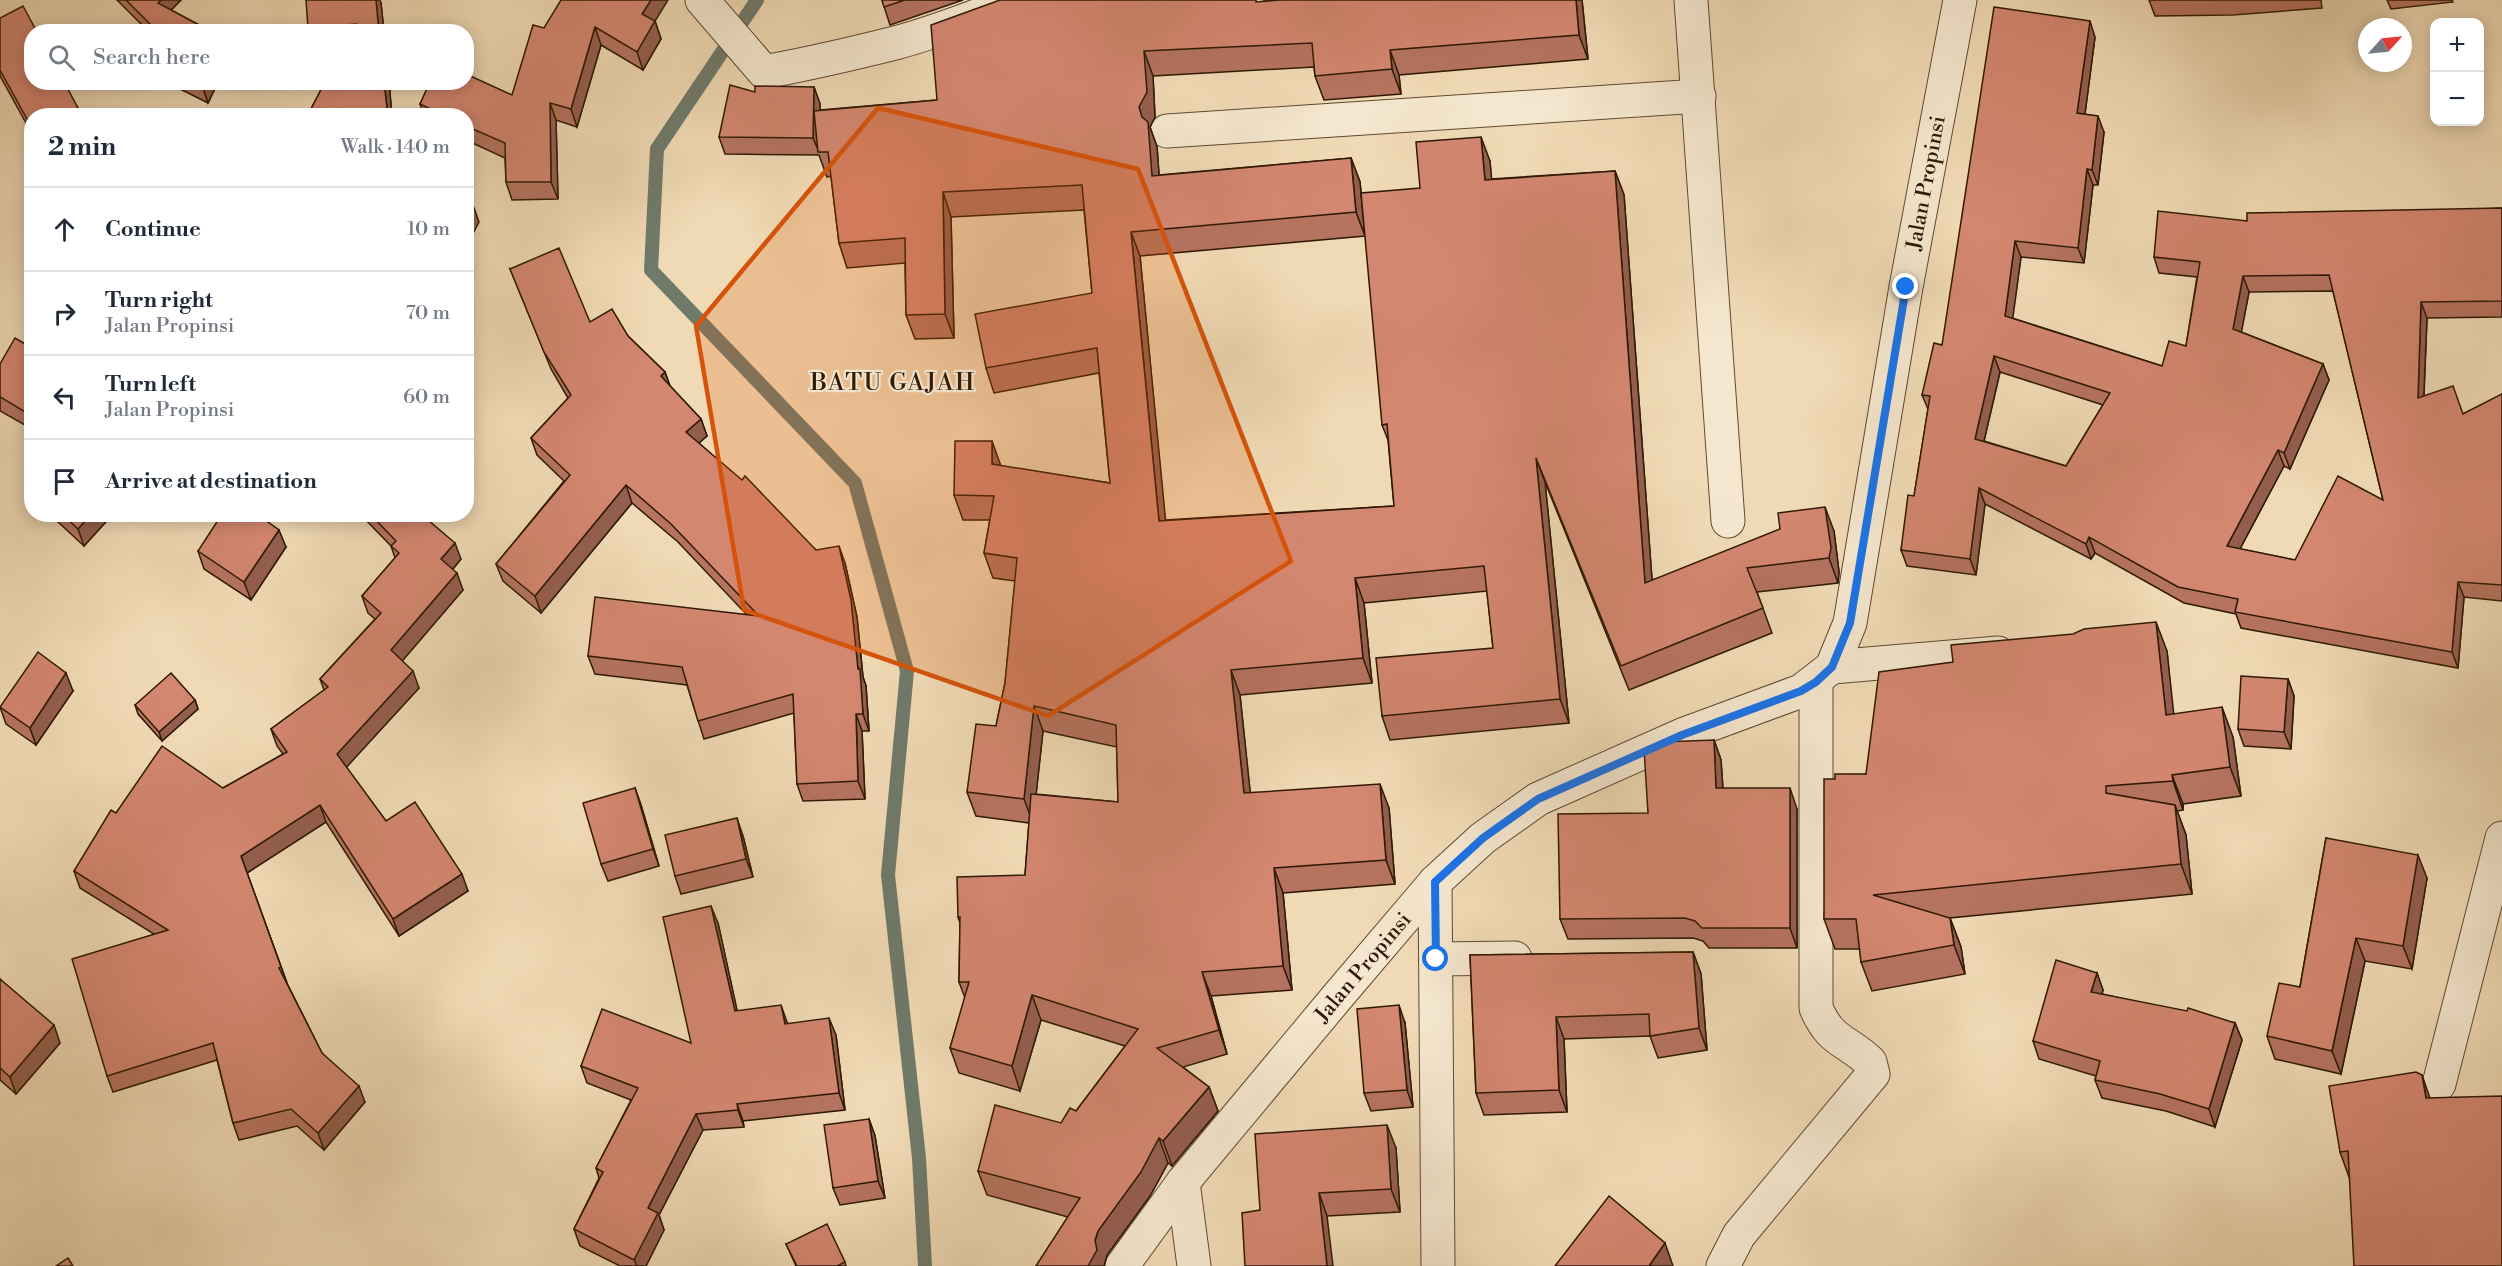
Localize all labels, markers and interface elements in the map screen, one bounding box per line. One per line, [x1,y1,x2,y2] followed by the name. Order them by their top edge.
[2358,18,2412,72] north arrow
[2430,18,2484,126] map controls
[2430,18,2484,72] button: +
[24,24,474,90] search box
[45,41,78,74] icon: search
[93,44,210,71] text: Search here
[2430,72,2484,126] button: −
[1901,114,1952,253] street label: Jalan Propinsi
[48,131,116,163] text: 2 min
[340,135,450,160] text: Walk · 140 m
[48,213,81,246] icon: ahead
[105,216,201,243] text: Continue
[407,217,450,242] text: 10 m
[1892,273,1918,299] route end
[105,287,213,314] text: Turn right
[48,297,81,330] icon: right
[406,301,450,326] text: 70 m
[105,314,234,339] text: Jalan Propinsi
[809,368,976,398] district label: BATU GAJAH
[105,371,196,398] text: Turn left
[48,381,81,414] icon: left
[403,385,450,410] text: 60 m
[105,398,234,423] text: Jalan Propinsi
[48,465,81,498] icon: arrive
[105,468,317,495] text: Arrive at destination
[1309,907,1417,1029] street label: Jalan Propinsi
[1422,945,1448,971] route start

